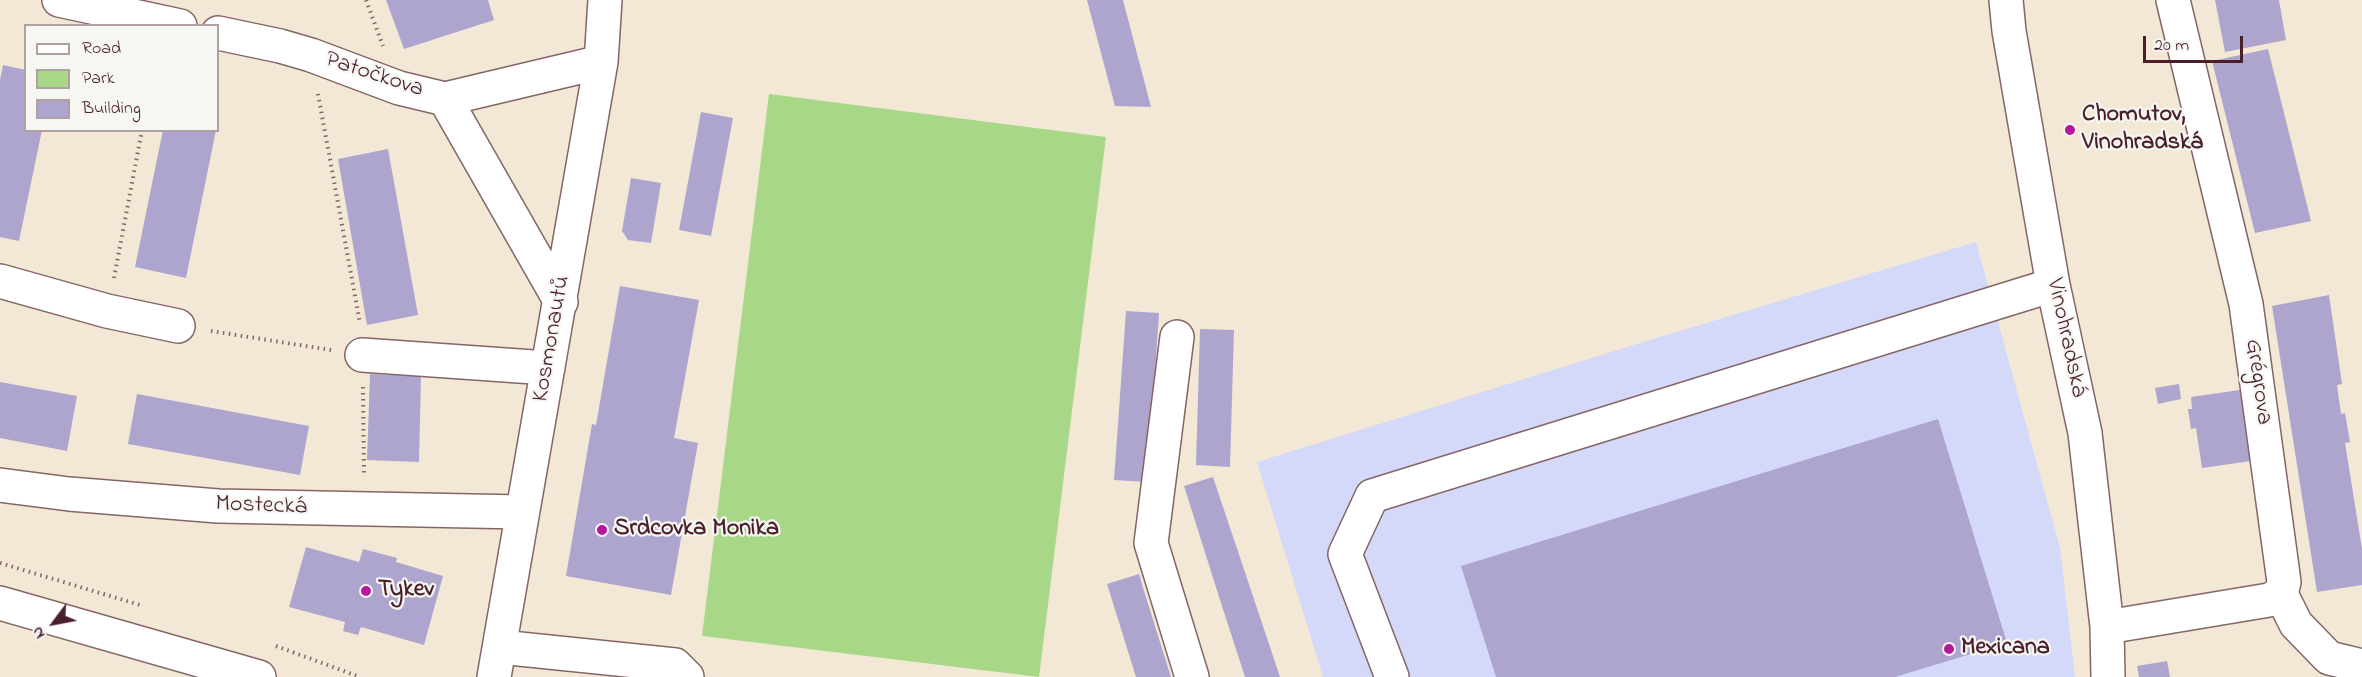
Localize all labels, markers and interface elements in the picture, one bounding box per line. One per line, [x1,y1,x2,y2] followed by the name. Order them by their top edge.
[24,24,219,132] legend
[2146,24,2246,62] scale bar
[2154,33,2189,59] text: 20 m
[82,36,121,62] text: Road
[321,47,427,105] street label: Patočkova
[82,66,115,92] text: Park
[82,96,141,122] text: Building
[2082,102,2203,158] place label: Chomutov, Vinohradská
[2063,123,2077,137] marker: Chomutov, Vinohradská
[528,274,578,404] street label: Kosmonautů
[2038,276,2092,400] street label: Vinohradská
[2237,337,2277,427] street label: Grégrova
[215,491,307,523] street label: Mostecká
[614,516,779,544] place label: Srdcovka Monika
[595,523,609,537] marker: Srdcovka Monika
[378,577,434,605] place label: Tykev
[359,584,373,598] marker: Tykev
[24,593,84,653] north arrow
[26,622,52,643] text: N
[1961,635,2050,663] place label: Mexicana
[1942,642,1956,656] marker: Mexicana

